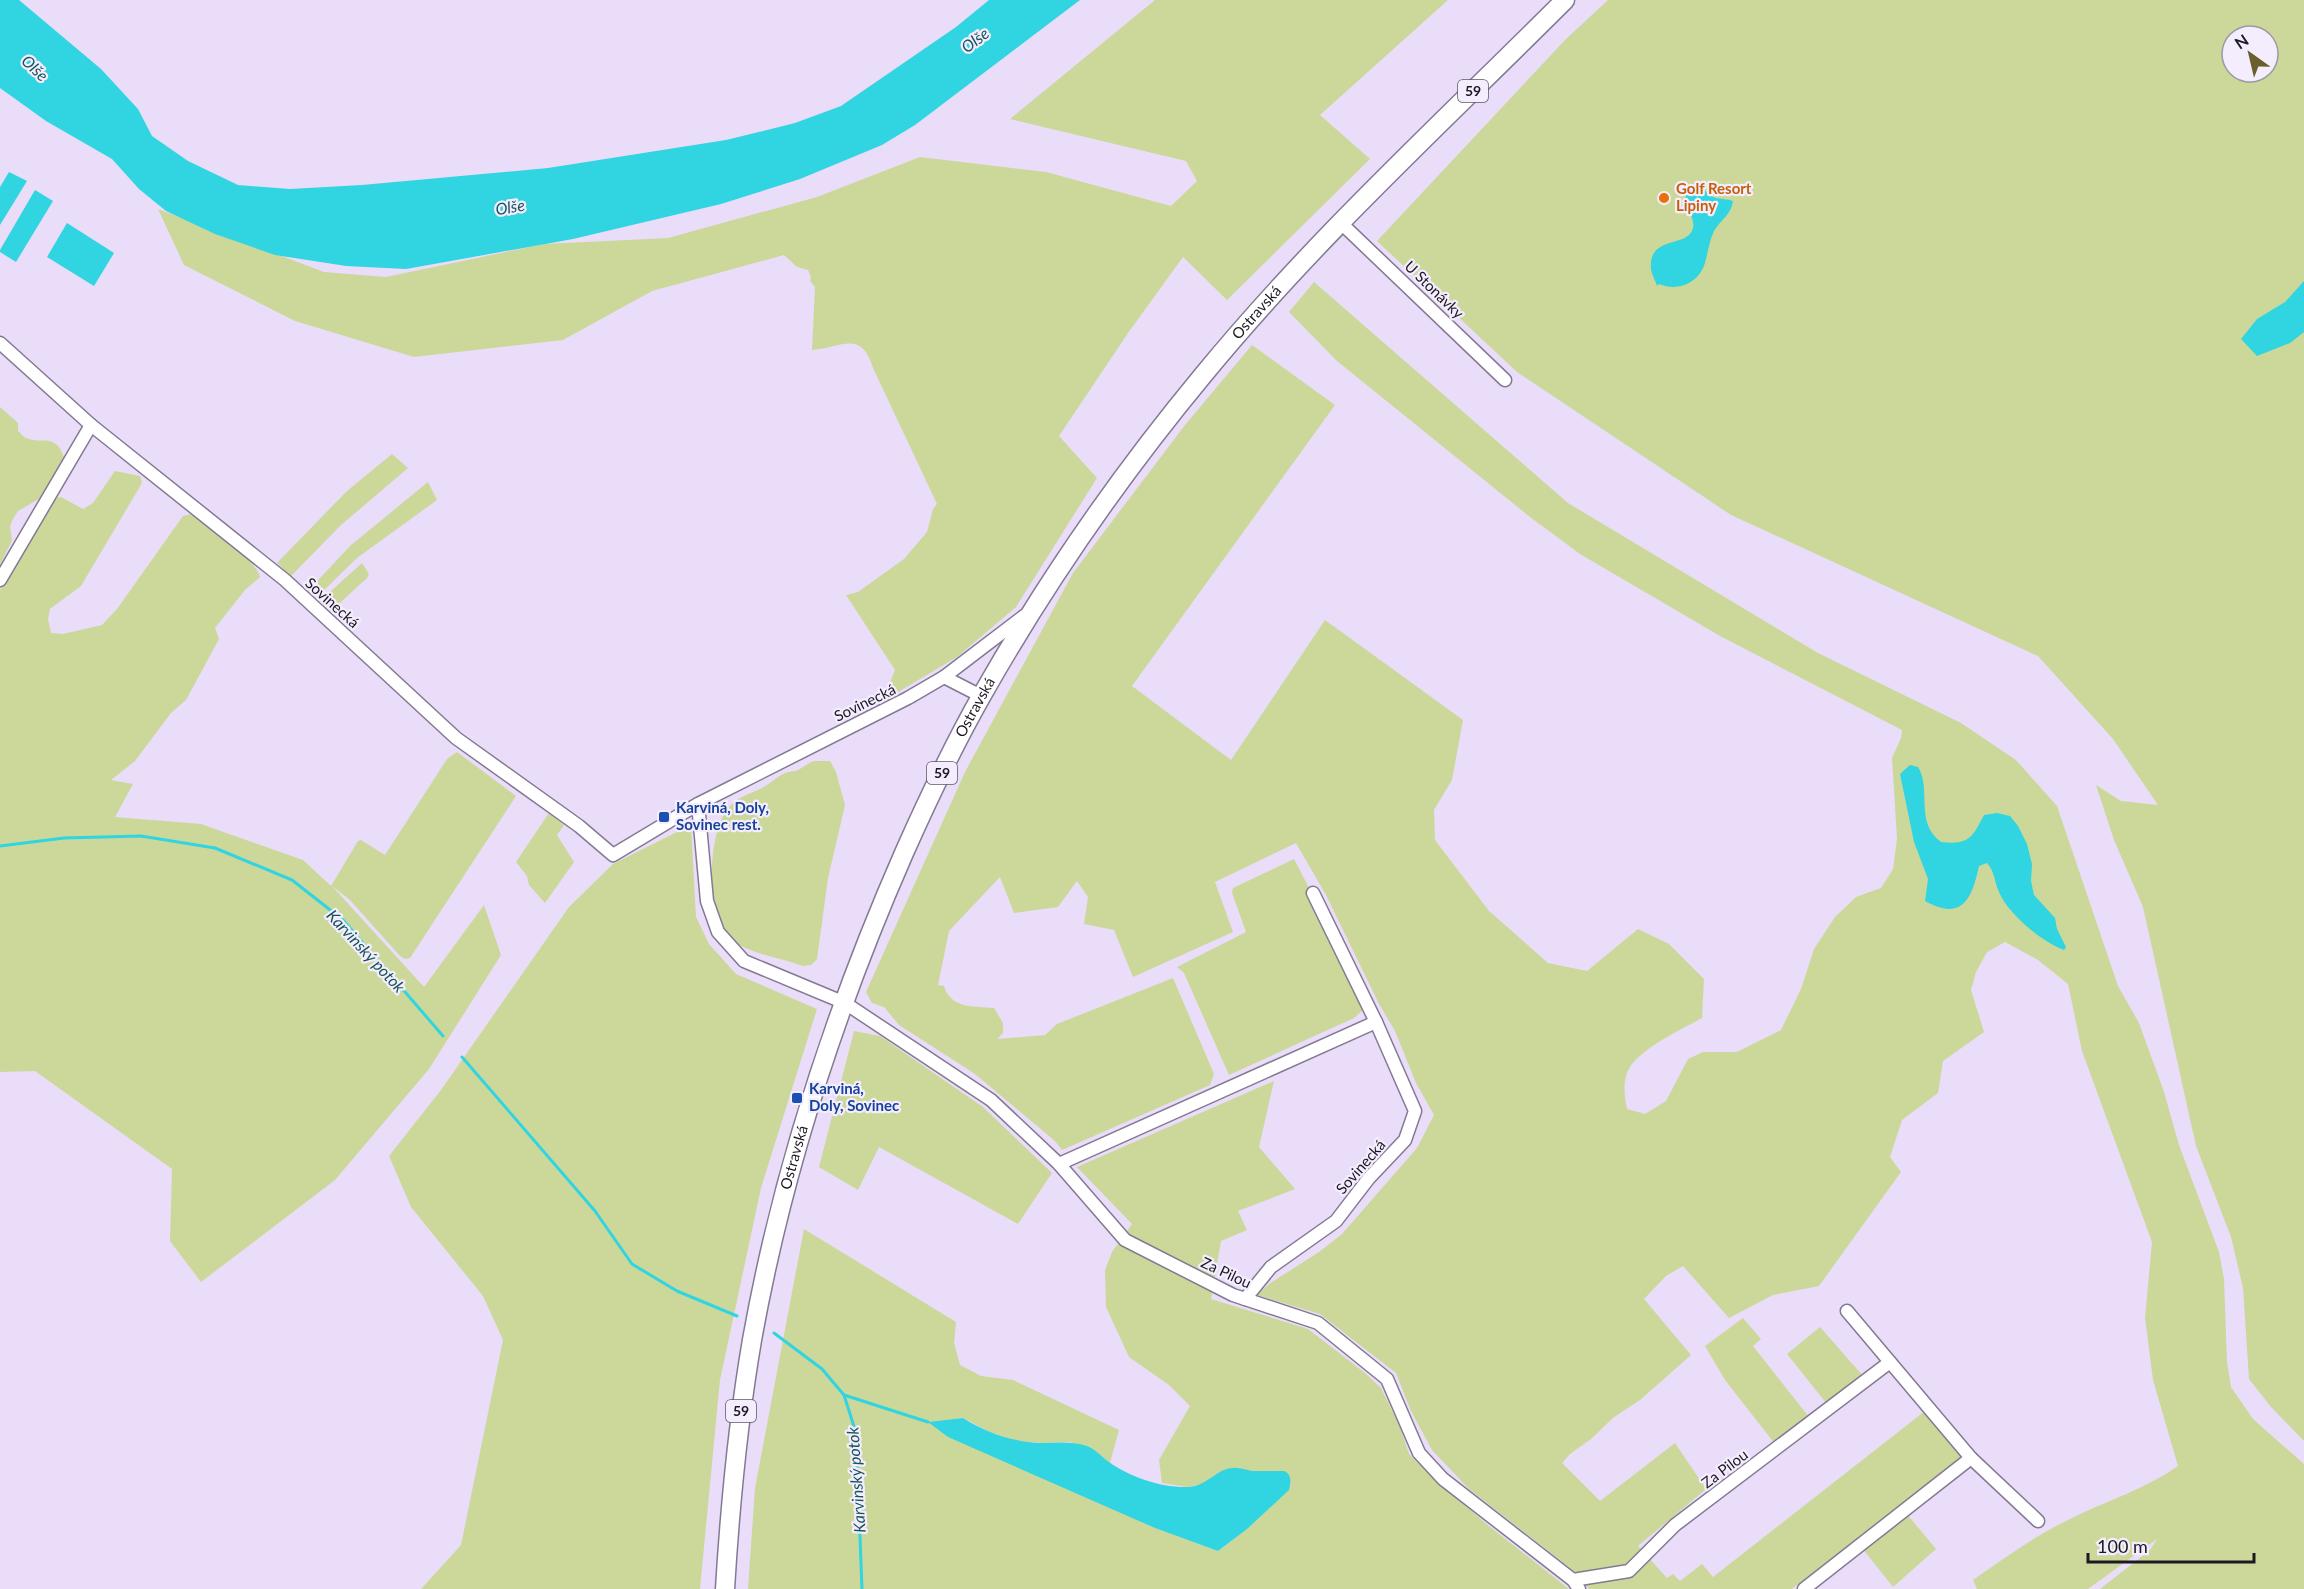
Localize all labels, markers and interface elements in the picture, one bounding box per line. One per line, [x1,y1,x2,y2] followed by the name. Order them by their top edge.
[957,23,992,56] water label: Olše
[2220,24,2280,84] north arrow
[2231,30,2252,52] text: N
[18,51,53,85] water label: Olše
[1458,80,1488,102] road number: 59
[1676,179,1752,214] place label: Golf Resort Lipiny
[1657,191,1671,205] marker: Golf Resort Lipiny
[494,195,526,218] water label: Olše
[1401,257,1468,322] street label: U Stonávky
[1228,281,1285,342] street label: Ostravská
[302,573,363,631] street label: Sovinecká
[951,674,998,740] street label: Ostravská
[831,679,898,725] street label: Sovinecká
[927,762,957,784] road number: 59
[676,798,769,833] place label: Karviná, Doly, Sovinec rest.
[657,810,671,824] marker: Karviná, Doly, Sovinec rest.
[323,905,410,996] water label: Karvinský potok
[809,1079,899,1114] place label: Karviná, Doly, Sovinec
[790,1091,804,1105] marker: Karviná, Doly, Sovinec
[776,1123,811,1191] street label: Ostravská
[1332,1135,1389,1197] street label: Sovinecká
[1198,1253,1254,1292] street label: Za Pilou
[726,1400,756,1422] road number: 59
[842,1426,869,1534] water label: Karvinský potok
[1698,1445,1751,1491] street label: Za Pilou
[2088,1526,2254,1564] scale bar
[2097,1535,2148,1557] text: 100 m

